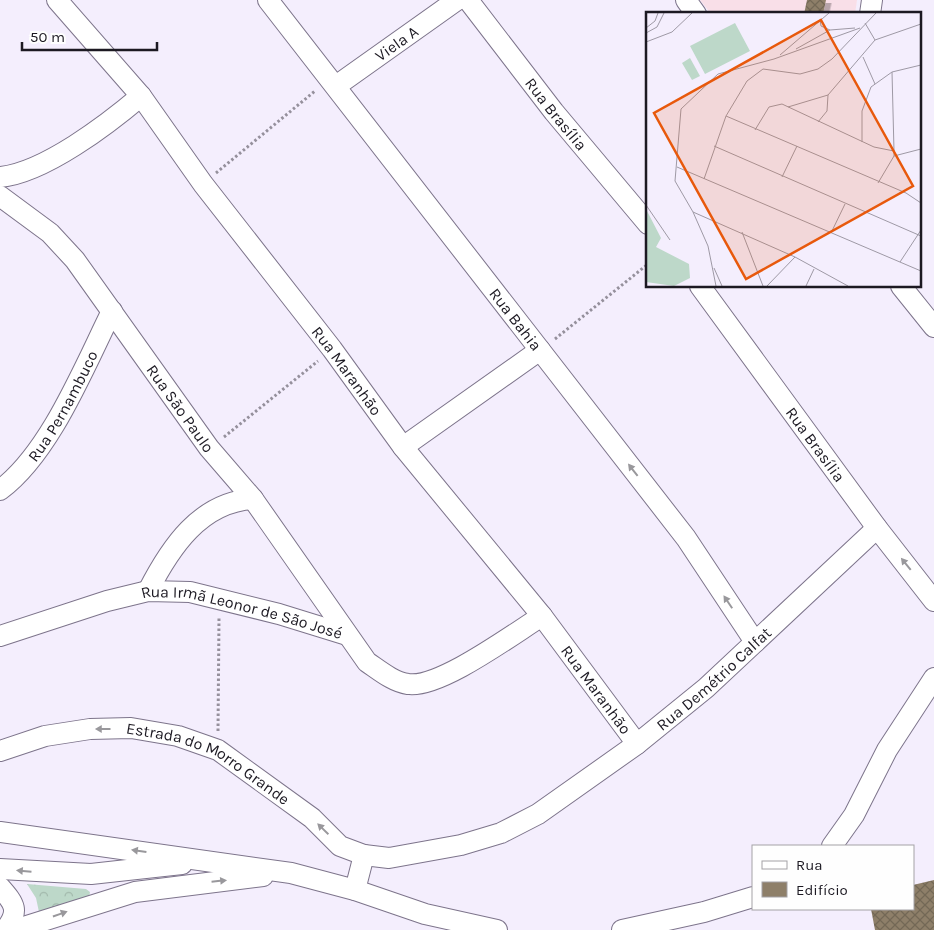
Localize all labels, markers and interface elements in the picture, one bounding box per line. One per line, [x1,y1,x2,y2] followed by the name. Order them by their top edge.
[646,12,922,288] inset map
[22,20,158,52] scale bar
[371,22,422,65] street label: Viela A
[30,28,65,46] text: 50 m
[521,74,591,154] street label: Rua Brasília
[485,284,546,354] street label: Rua Bahia
[308,322,386,419] street label: Rua Maranhão
[24,347,102,465] street label: Rua Pernambuco
[142,361,218,456] street label: Rua São Paulo
[782,403,849,486] street label: Rua Brasília
[628,463,638,477] one-way arrow
[901,558,912,571] one-way arrow
[139,582,345,643] street label: Rua Irmã Leonor de São José
[723,595,733,609] one-way arrow
[653,623,775,734] street label: Rua Demétrio Calfat
[557,642,635,738] street label: Rua Maranhão
[125,718,293,809] street label: Estrada do Morro Grande
[95,725,111,733] one-way arrow
[318,823,330,835] one-way arrow
[752,845,914,910] legend
[131,847,147,855] one-way arrow
[796,856,823,874] text: Rua
[15,866,31,874] one-way arrow
[211,877,227,885] one-way arrow
[796,881,848,899] text: Edifício
[53,910,68,918] one-way arrow

